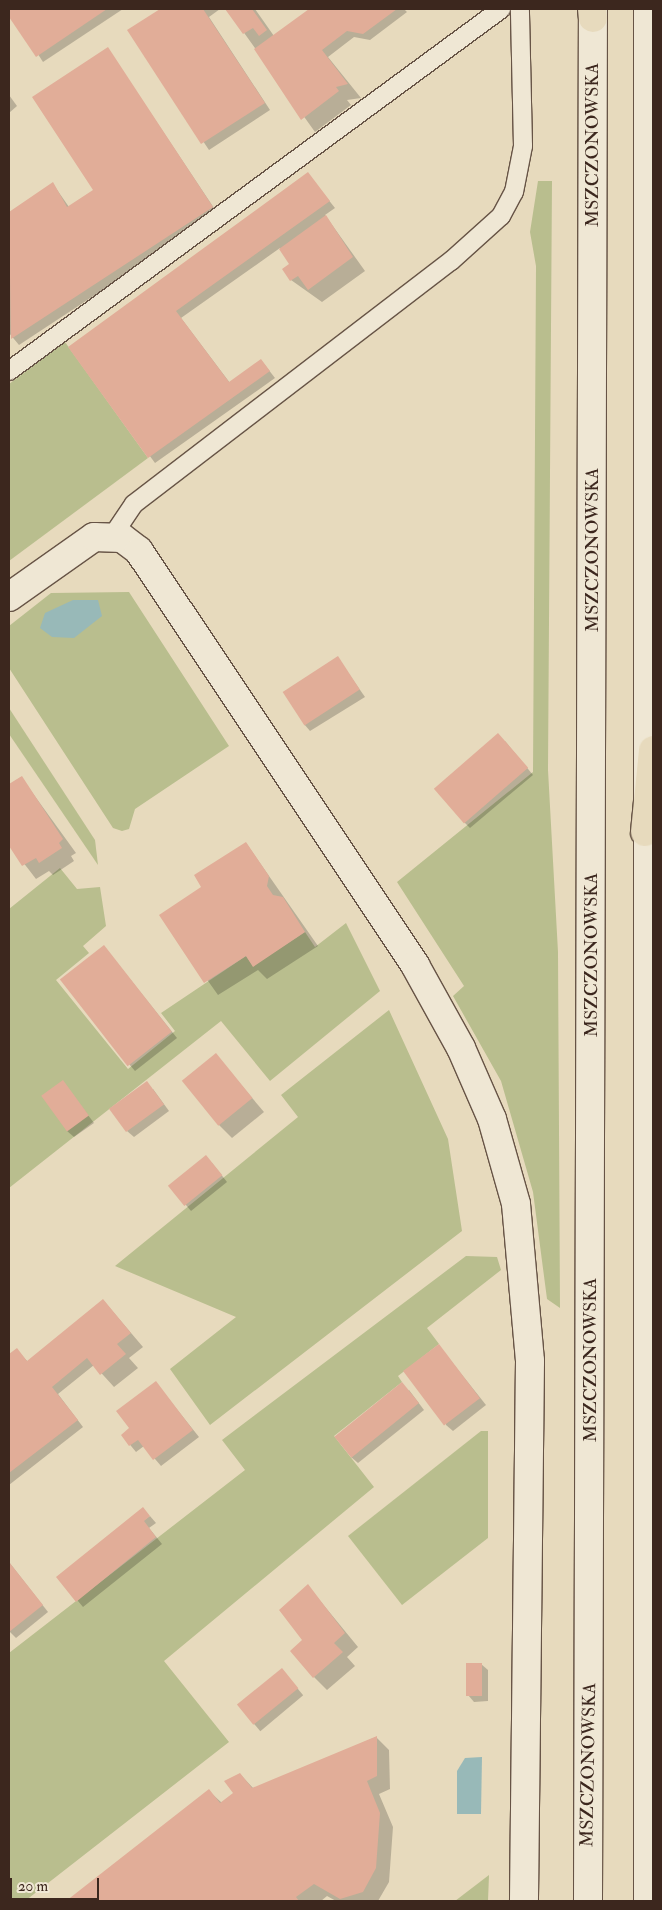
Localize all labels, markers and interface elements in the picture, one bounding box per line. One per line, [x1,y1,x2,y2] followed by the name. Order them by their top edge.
[582,63,604,227] street label: MSZCZONOWSKA
[582,468,604,632] street label: MSZCZONOWSKA
[581,873,603,1037] street label: MSZCZONOWSKA
[580,1278,602,1442] street label: MSZCZONOWSKA
[577,1683,601,1847] street label: MSZCZONOWSKA
[12,1868,101,1900] scale bar
[18,1877,48,1896] text: 20 m

